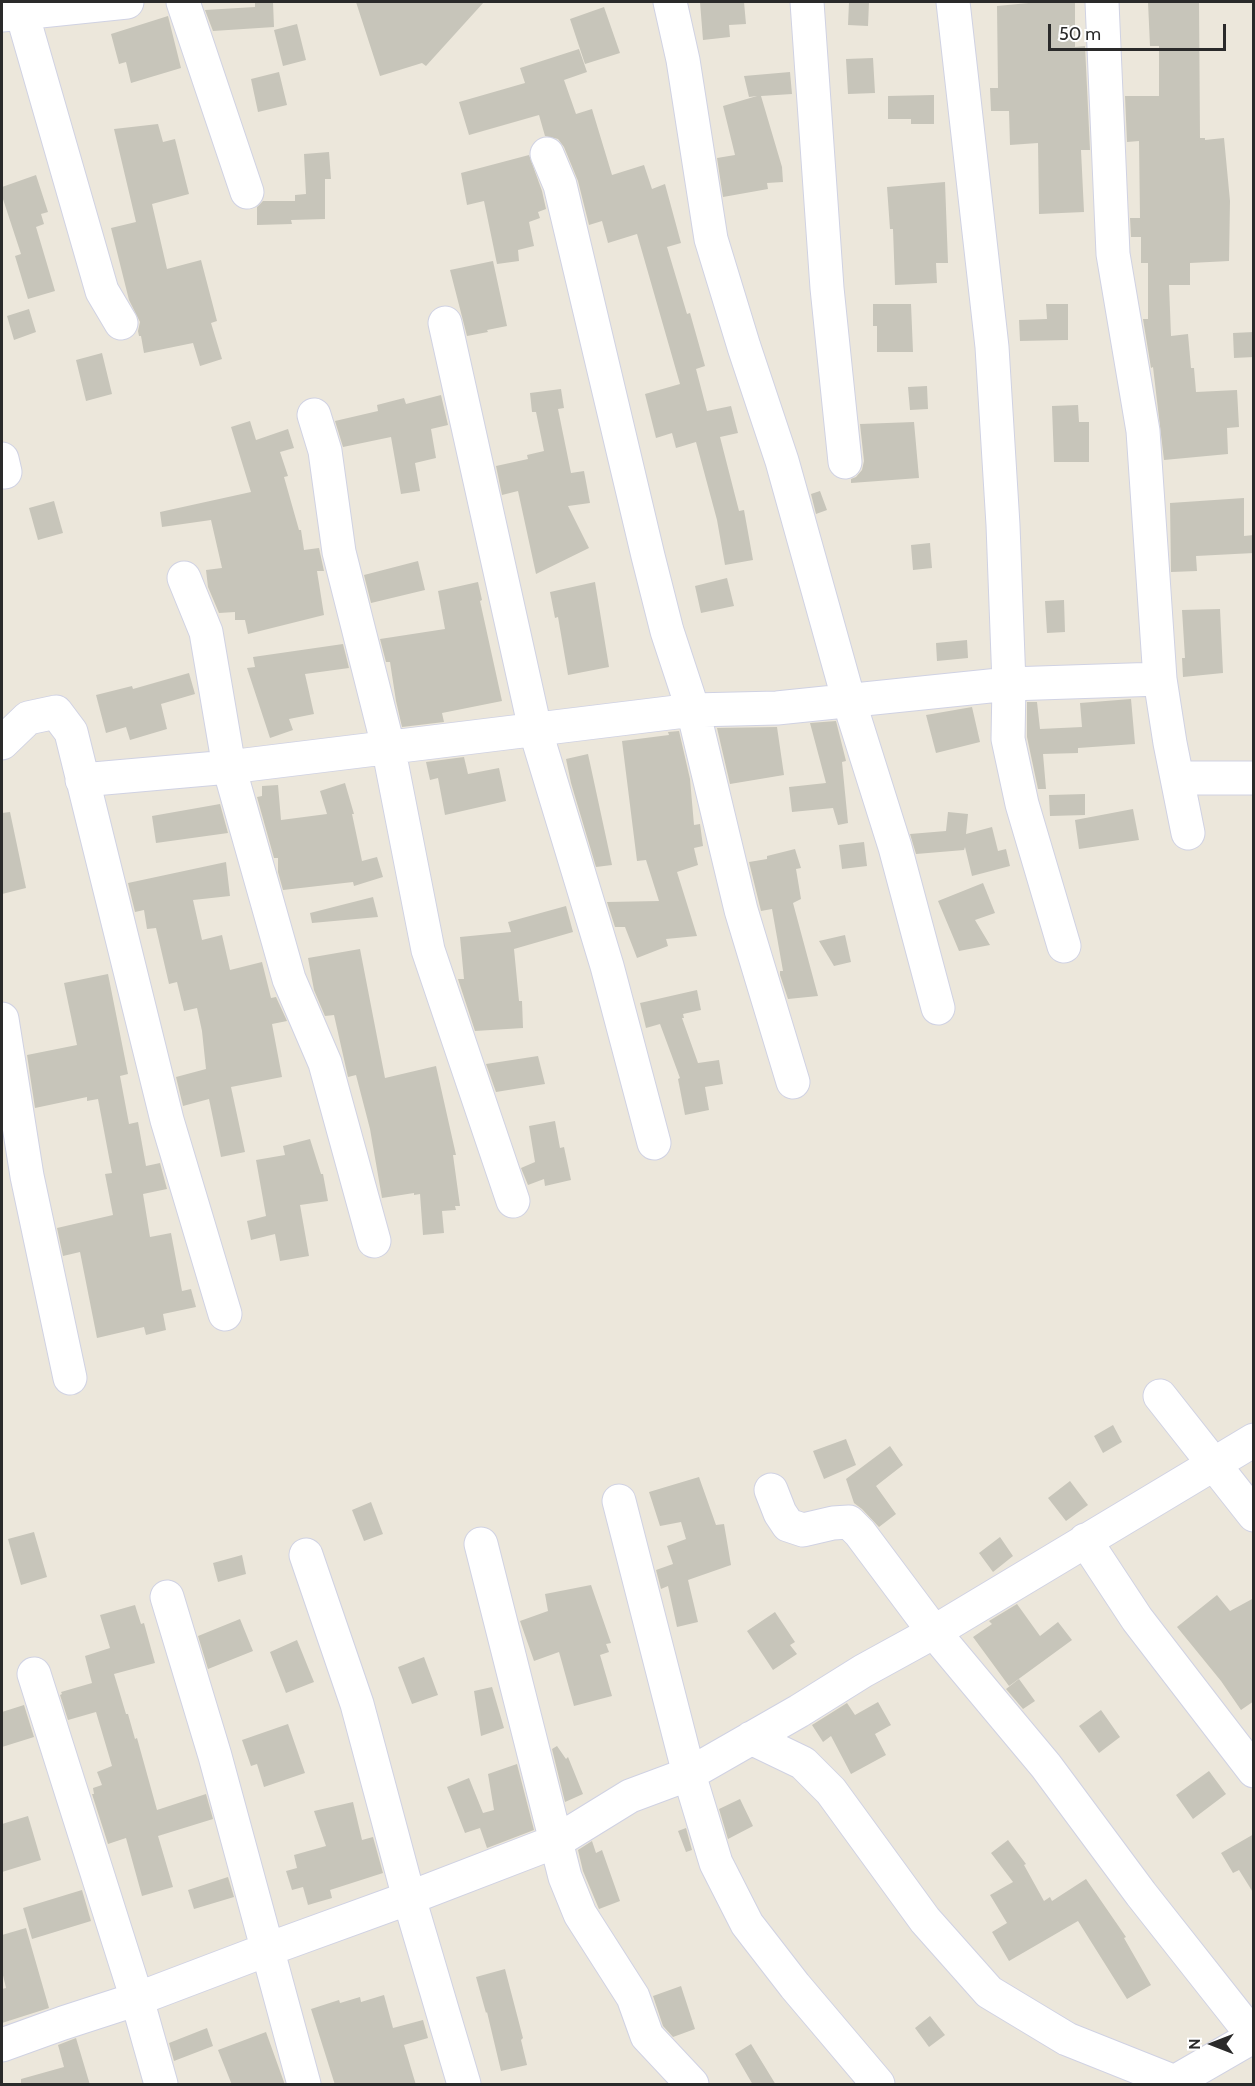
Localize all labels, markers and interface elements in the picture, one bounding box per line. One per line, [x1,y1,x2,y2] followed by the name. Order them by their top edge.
[1051,12,1230,50] scale bar
[1059,23,1101,45] text: 50 m
[1183,2014,1243,2074] north arrow
[1185,2038,1204,2050] text: N

